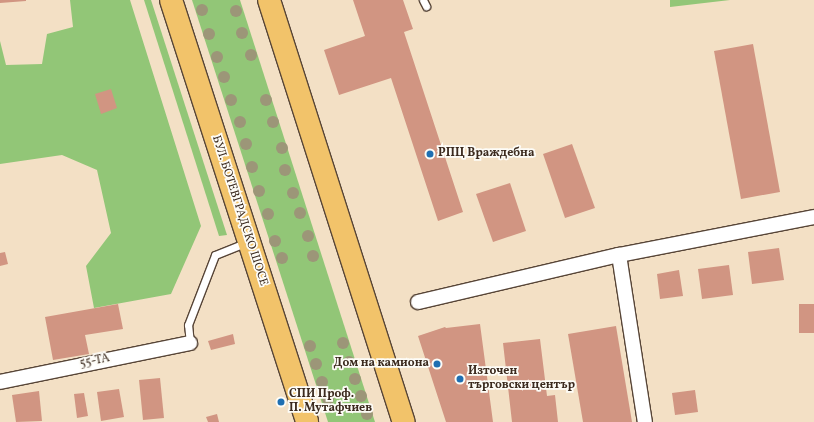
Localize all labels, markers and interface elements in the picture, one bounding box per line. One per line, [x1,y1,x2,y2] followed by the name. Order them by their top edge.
[208,134,270,288] street label: БУЛ. БОТЕВГРАДСКО ШОСЕ
[438,147,534,161] place label: РПЦ Враждебна
[425,149,435,159] marker: РПЦ Враждебна
[79,352,111,372] street label: 55-ТА
[333,357,429,371] place label: Дом на камиона
[432,359,442,369] marker: Дом на камиона
[468,365,575,393] place label: Източен търговски център
[455,374,465,384] marker: Източен търговски център
[289,388,372,416] place label: СПИ Проф. П. Мутафчиев
[276,397,286,407] marker: СПИ Проф. П. Мутафчиев

